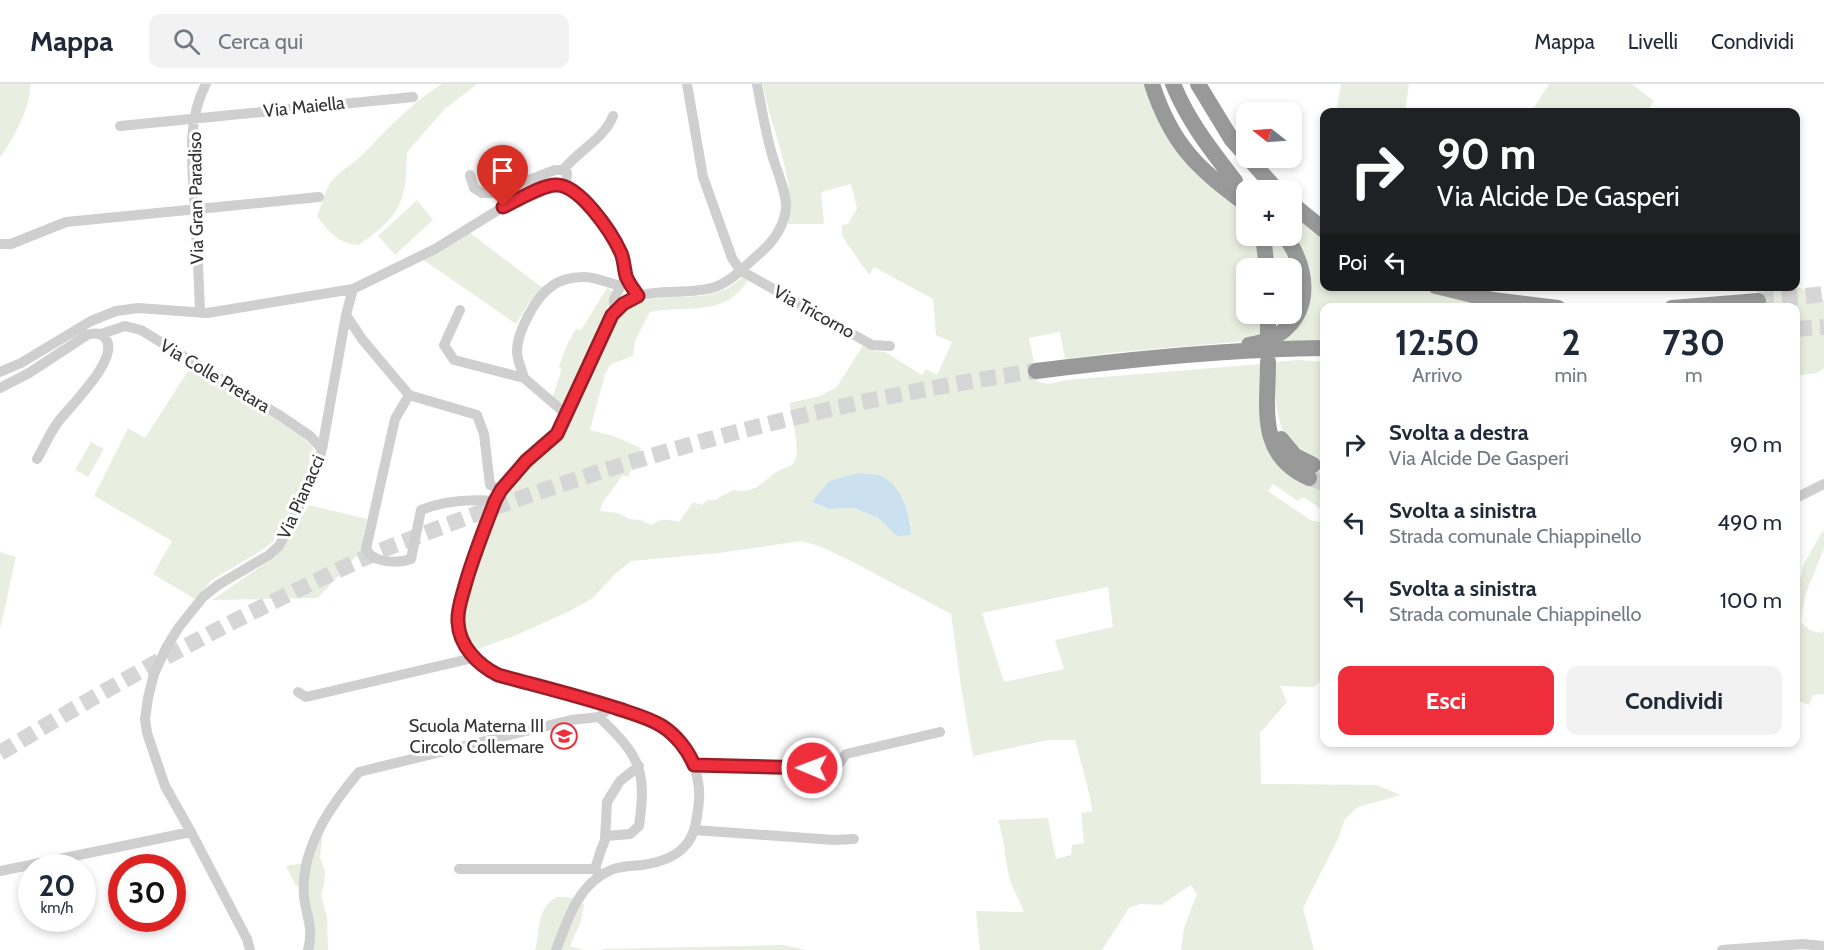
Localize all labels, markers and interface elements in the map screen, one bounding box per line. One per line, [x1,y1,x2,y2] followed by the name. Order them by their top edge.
[149,14,569,68] search box
[30,24,113,58] text: Mappa
[170,25,203,58] icon: search
[218,28,303,55] text: Cerca qui
[1534,29,1595,54] text: Mappa
[1628,29,1678,54] text: Livelli
[1711,29,1794,54] text: Condividi
[262,92,346,122] street label: Via Maiella
[1236,102,1302,168] north arrow
[1236,102,1302,324] map controls
[1437,128,1536,180] text: 90 m
[184,131,208,264] street label: Via Gran Paradiso
[1338,132,1416,210] icon: right
[477,145,528,207] pin
[486,154,519,187] icon: arrive
[1236,180,1302,246] button: +
[1437,180,1680,213] text: Via Alcide De Gasperi
[1379,246,1412,279] icon: left
[1338,249,1367,276] text: Poi
[1236,258,1302,324] button: −
[770,281,859,343] street label: Via Tricorno
[1395,320,1480,364] text: 12:50
[1561,320,1580,364] text: 2
[1662,320,1725,364] text: 730
[156,335,274,418] street label: Via Colle Pretara
[1412,363,1462,387] text: Arrivo
[1554,363,1587,387] text: min
[1685,363,1702,387] text: m
[1389,419,1529,446] text: Svolta a destra
[1338,428,1371,461] icon: right
[1730,431,1782,458] text: 90 m
[1389,446,1569,470] text: Via Alcide De Gasperi
[273,452,329,542] street label: Via Pianacci
[1389,497,1537,524] text: Svolta a sinistra
[1338,506,1371,539] icon: left
[1717,509,1782,536] text: 490 m
[1389,524,1641,548] text: Strada comunale Chiappinello
[1389,575,1537,602] text: Svolta a sinistra
[1338,584,1371,617] icon: left
[1720,587,1782,614] text: 100 m
[1389,602,1641,626] text: Strada comunale Chiappinello
[1338,666,1554,735] button: Esci
[1566,666,1782,735] button: Condividi
[409,715,544,758] place label: Scuola Materna III Circolo Collemare
[549,721,579,751] school or university icon: Scuola Materna III Circolo Collemare
[780,736,844,800] position arrow
[108,854,186,932] speed limit sign: 30
[38,867,76,904] text: 20
[41,899,73,917] text: km/h

